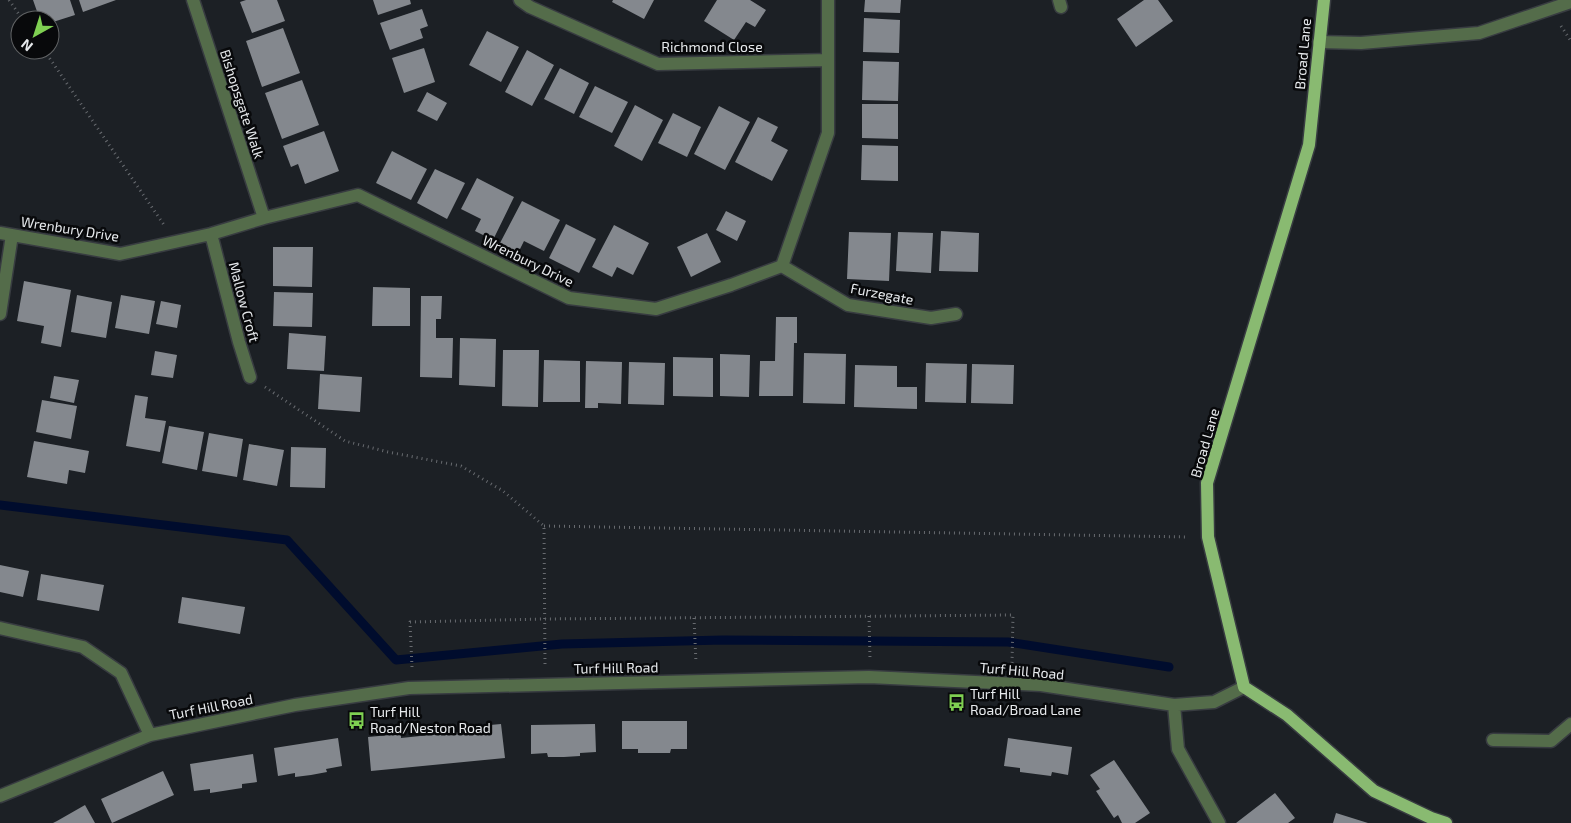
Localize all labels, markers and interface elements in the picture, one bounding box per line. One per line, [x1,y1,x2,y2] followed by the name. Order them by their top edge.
[10,10,60,60] north arrow
[1291,18,1314,90] street label: Broad Lane
[17,36,36,55] text: N
[661,38,763,55] street label: Richmond Close
[217,47,268,161] street label: Bishopsgate Walk
[20,212,120,245] street label: Wrenbury Drive
[480,231,577,290] street label: Wrenbury Drive
[226,260,263,344] street label: Mallow Croft
[849,279,915,308] street label: Furzegate
[1187,406,1223,480] street label: Broad Lane
[573,658,659,677] street label: Turf Hill Road
[979,658,1065,683] street label: Turf Hill Road
[970,685,1081,718] place label: Turf Hill Road/Broad Lane
[168,690,254,723] street label: Turf Hill Road
[946,692,966,712] bus stop icon: Turf Hill Road/Broad Lane
[370,703,491,736] place label: Turf Hill Road/Neston Road
[346,710,366,730] bus stop icon: Turf Hill Road/Neston Road

